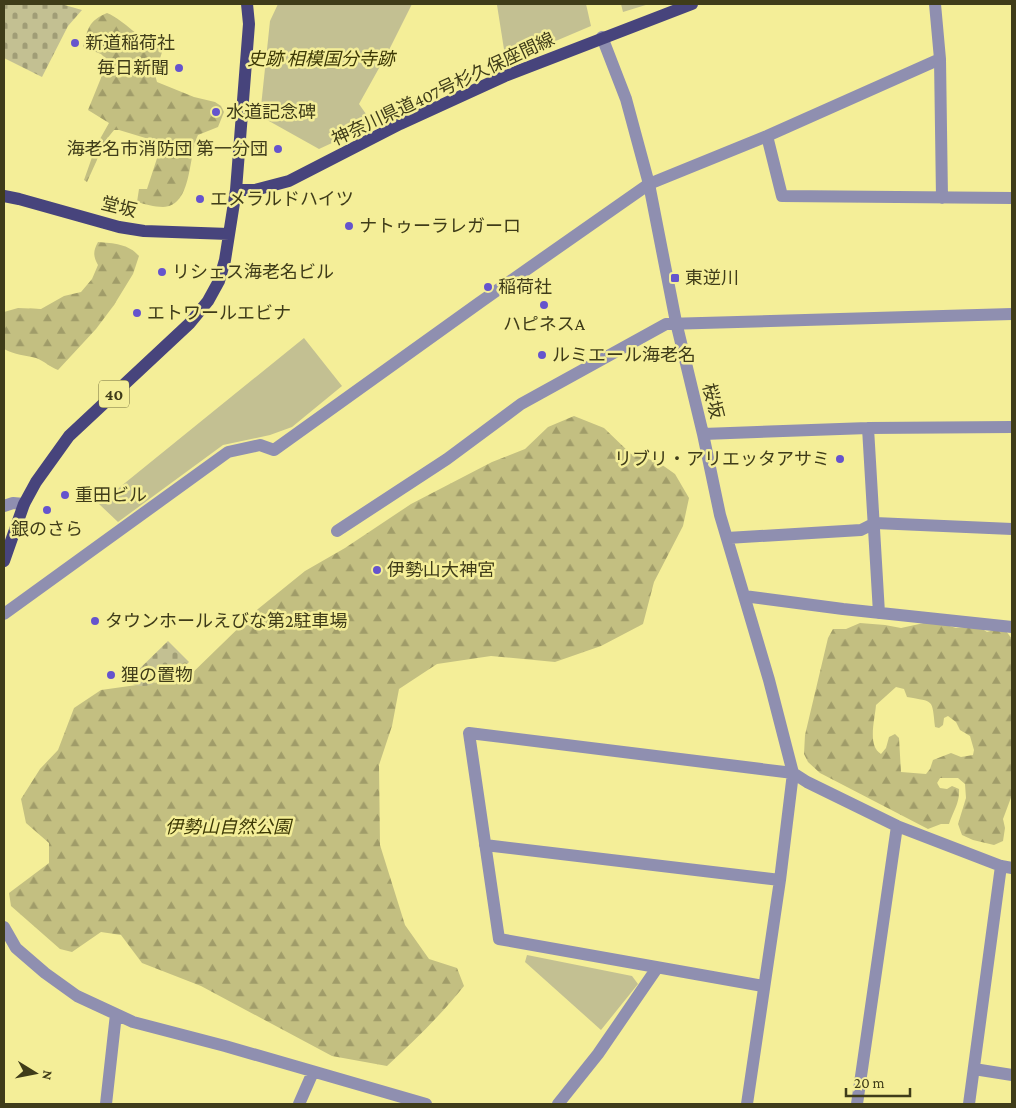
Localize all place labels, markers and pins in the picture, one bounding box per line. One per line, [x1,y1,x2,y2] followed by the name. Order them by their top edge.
[85,33,175,53] place label: 新道稲荷社
[69,37,81,49] marker: 新道稲荷社
[97,58,169,78] place label: 毎日新聞
[173,62,185,74] marker: 毎日新聞
[226,102,316,122] place label: 水道記念碑
[210,106,222,118] marker: 水道記念碑
[67,139,268,159] place label: 海老名市消防団 第一分団
[272,143,284,155] marker: 海老名市消防団 第一分団
[210,189,354,209] place label: エメラルドハイツ
[194,193,206,205] marker: エメラルドハイツ
[359,216,521,236] place label: ナトゥーラレガーロ
[343,220,355,232] marker: ナトゥーラレガーロ
[172,262,334,282] place label: リシェス海老名ビル
[156,266,168,278] marker: リシェス海老名ビル
[685,268,739,288] place label: 東逆川
[669,272,681,284] marker: 東逆川
[498,277,552,297] place label: 稲荷社
[482,281,494,293] marker: 稲荷社
[538,299,550,311] marker: ハピネスA
[147,303,291,323] place label: エトワールエビナ
[131,307,143,319] marker: エトワールエビナ
[503,314,586,334] place label: ハピネスA
[552,345,696,365] place label: ルミエール海老名
[536,349,548,361] marker: ルミエール海老名
[614,449,830,469] place label: リブリ・アリエッタアサミ
[834,453,846,465] marker: リブリ・アリエッタアサミ
[75,485,147,505] place label: 重田ビル
[59,489,71,501] marker: 重田ビル
[41,504,53,516] marker: 銀のさら
[11,519,83,539] place label: 銀のさら
[387,560,495,580] place label: 伊勢山大神宮
[371,564,383,576] marker: 伊勢山大神宮
[105,611,348,631] place label: タウンホールえびな第2駐車場
[89,615,101,627] marker: タウンホールえびな第2駐車場
[121,665,193,685] place label: 狸の置物
[105,669,117,681] marker: 狸の置物

